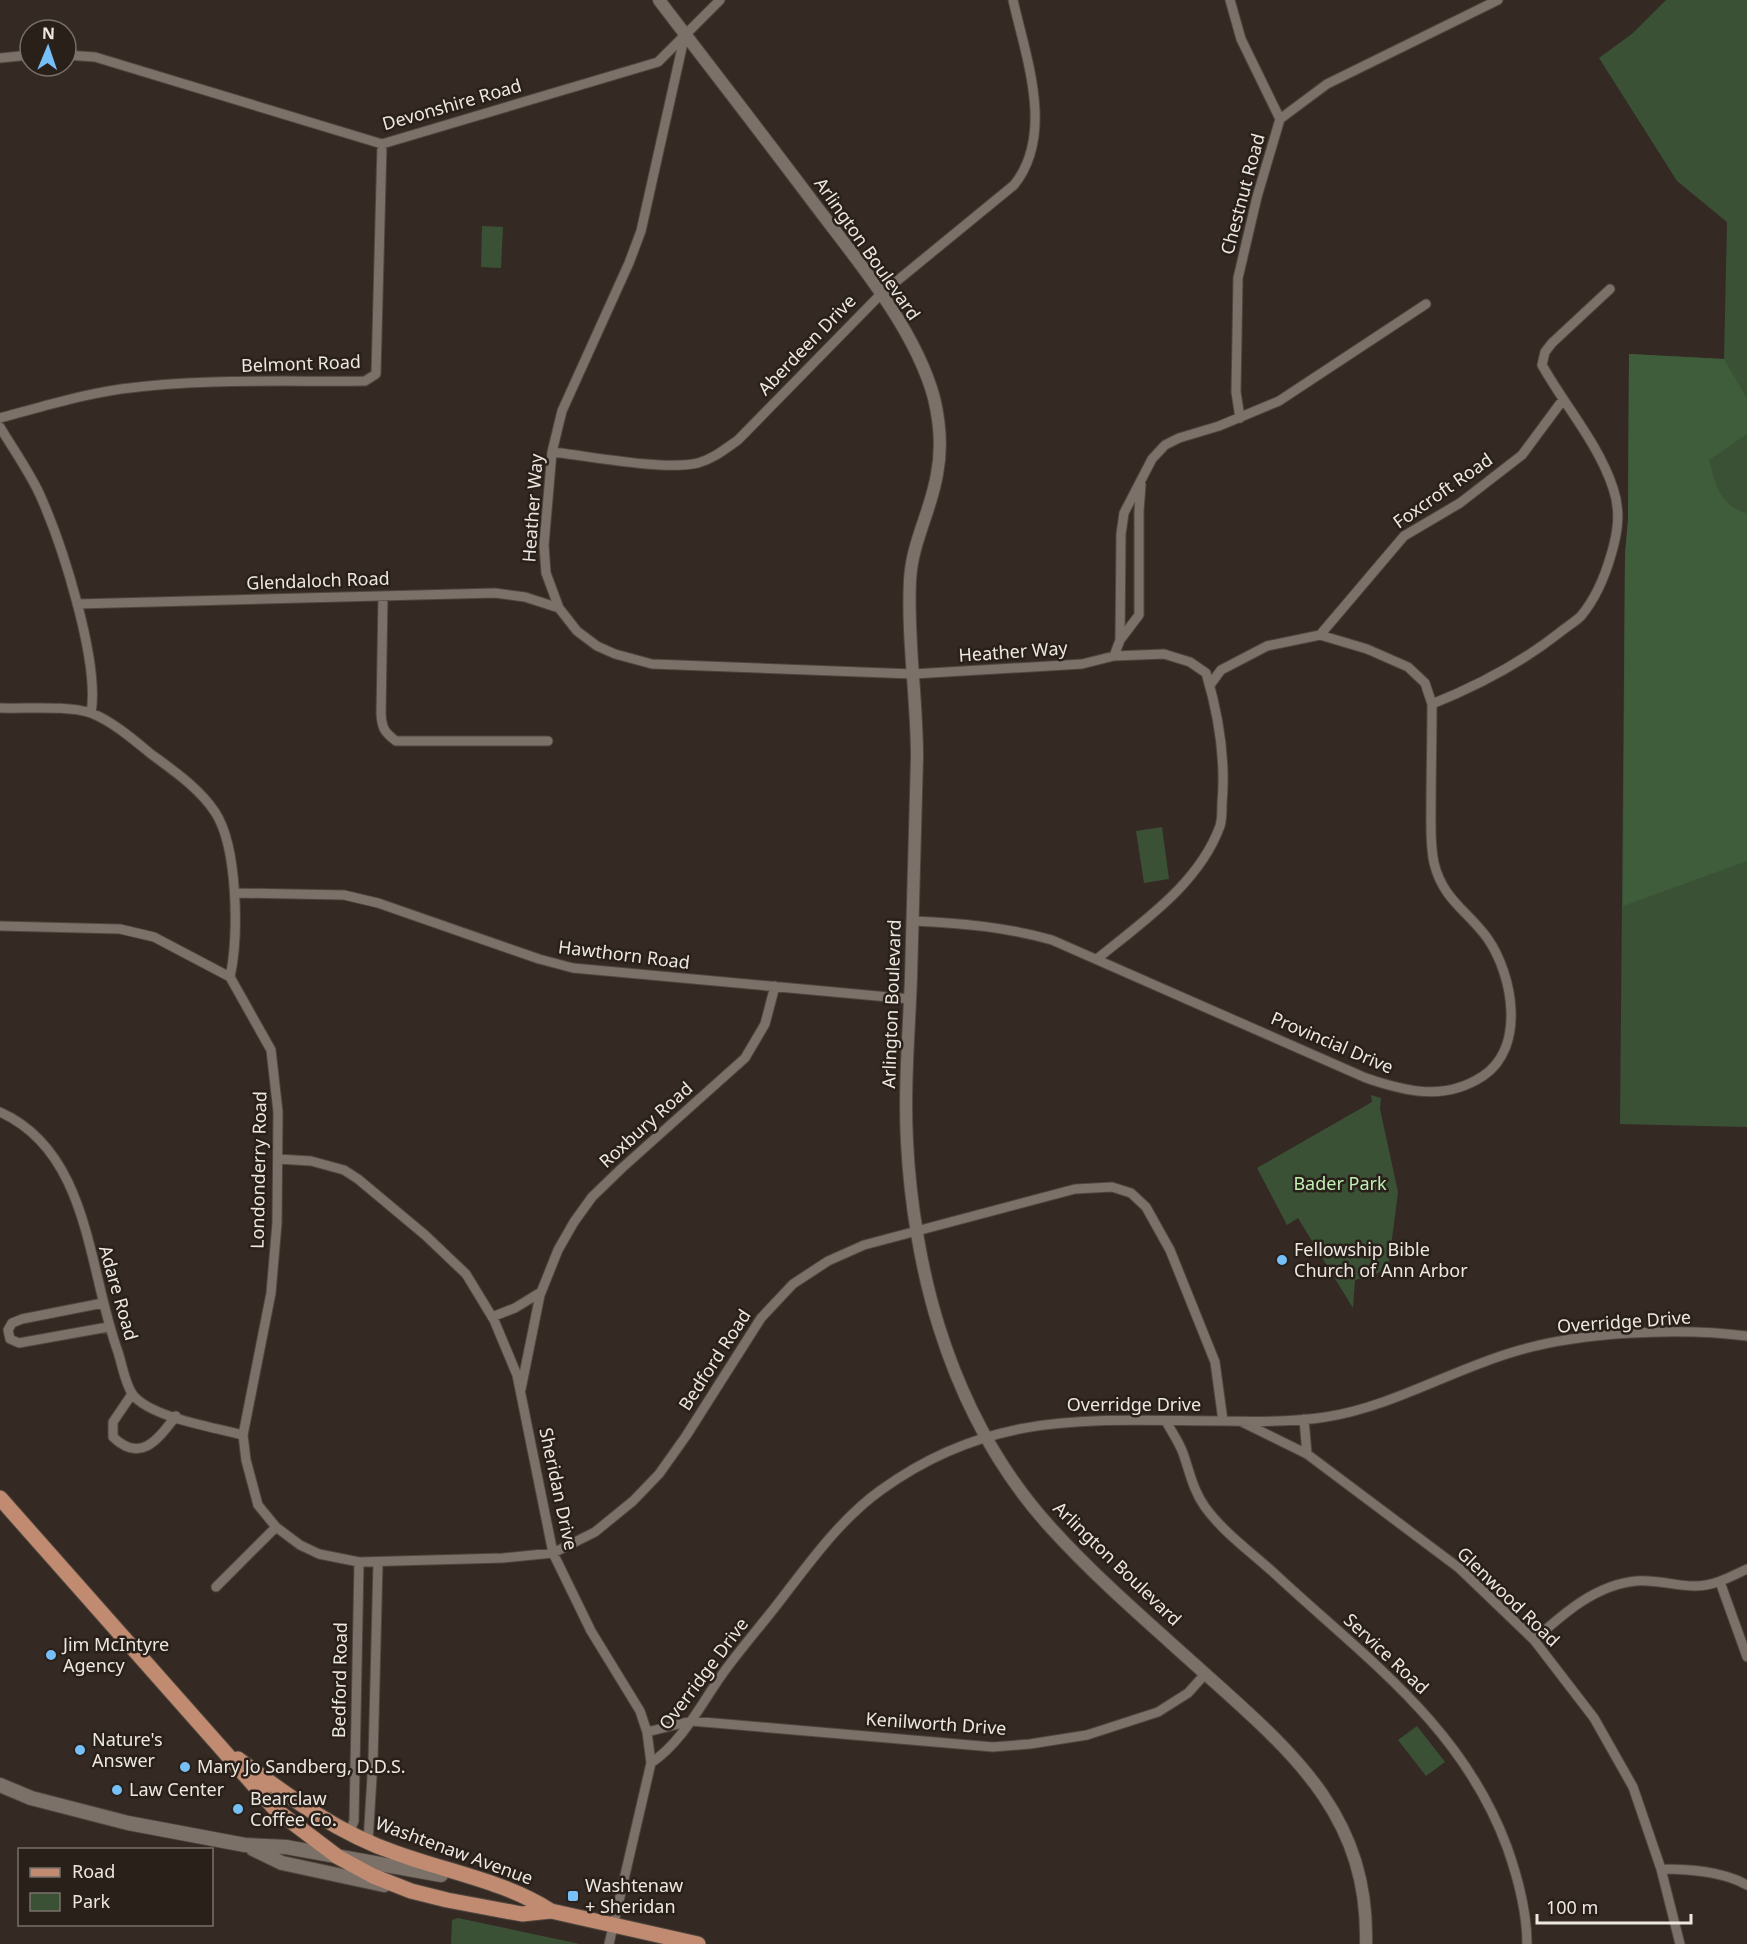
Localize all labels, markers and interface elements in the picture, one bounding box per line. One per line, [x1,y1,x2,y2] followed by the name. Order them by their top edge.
[18,18,78,78] north arrow
[42,22,55,44] text: N
[379,73,524,135] street label: Devonshire Road
[1214,131,1270,257] street label: Chestnut Road
[809,172,926,325] street label: Arlington Boulevard
[752,289,861,400] street label: Aberdeen Drive
[241,349,361,377] street label: Belmont Road
[1388,447,1497,533] street label: Foxcroft Road
[516,452,548,563] street label: Heather Way
[246,566,390,594] street label: Glendaloch Road
[958,635,1069,667] street label: Heather Way
[876,919,906,1089] street label: Arlington Boulevard
[557,934,691,974] street label: Hawthorn Road
[1268,1006,1397,1079] street label: Provincial Drive
[593,1076,697,1173] street label: Roxbury Road
[245,1091,271,1249] street label: Londonderry Road
[1293,1171,1387,1195] park label: Bader Park
[1294,1237,1468,1282] place label: Fellowship Bible Church of Ann Arbor
[94,1242,144,1343] street label: Adare Road
[1275,1253,1289,1267] marker: Fellowship Bible Church of Ann Arbor
[672,1304,756,1415] street label: Bedford Road
[1556,1304,1692,1338] street label: Overridge Drive
[1067,1392,1201,1416] street label: Overridge Drive
[534,1425,584,1552] street label: Sheridan Drive
[1049,1496,1187,1631] street label: Arlington Boulevard
[1452,1541,1565,1651] street label: Glenwood Road
[1339,1608,1434,1699] street label: Service Road
[653,1613,753,1734] street label: Overridge Drive
[326,1622,352,1738] street label: Bedford Road
[61,1632,169,1677] place label: Jim McIntyre Agency
[44,1648,58,1662] marker: Jim McIntyre Agency
[865,1706,1007,1740] street label: Kenilworth Drive
[92,1727,163,1772] place label: Nature's Answer
[73,1743,87,1757] marker: Nature's Answer
[197,1754,406,1778] place label: Mary Jo Sandberg, D.D.S.
[178,1760,192,1774] marker: Mary Jo Sandberg, D.D.S.
[129,1777,225,1801] place label: Law Center
[110,1783,124,1797] marker: Law Center
[250,1786,337,1831] place label: Bearclaw Coffee Co.
[231,1802,245,1816] marker: Bearclaw Coffee Co.
[372,1810,536,1890] street label: Washtenaw Avenue
[18,1848,213,1926] legend
[72,1859,115,1883] text: Road
[585,1873,683,1918] place label: Washtenaw + Sheridan
[1537,1887,1692,1925] scale bar
[72,1889,110,1913] text: Park
[566,1889,580,1903] marker: Washtenaw + Sheridan
[1546,1895,1598,1919] text: 100 m

